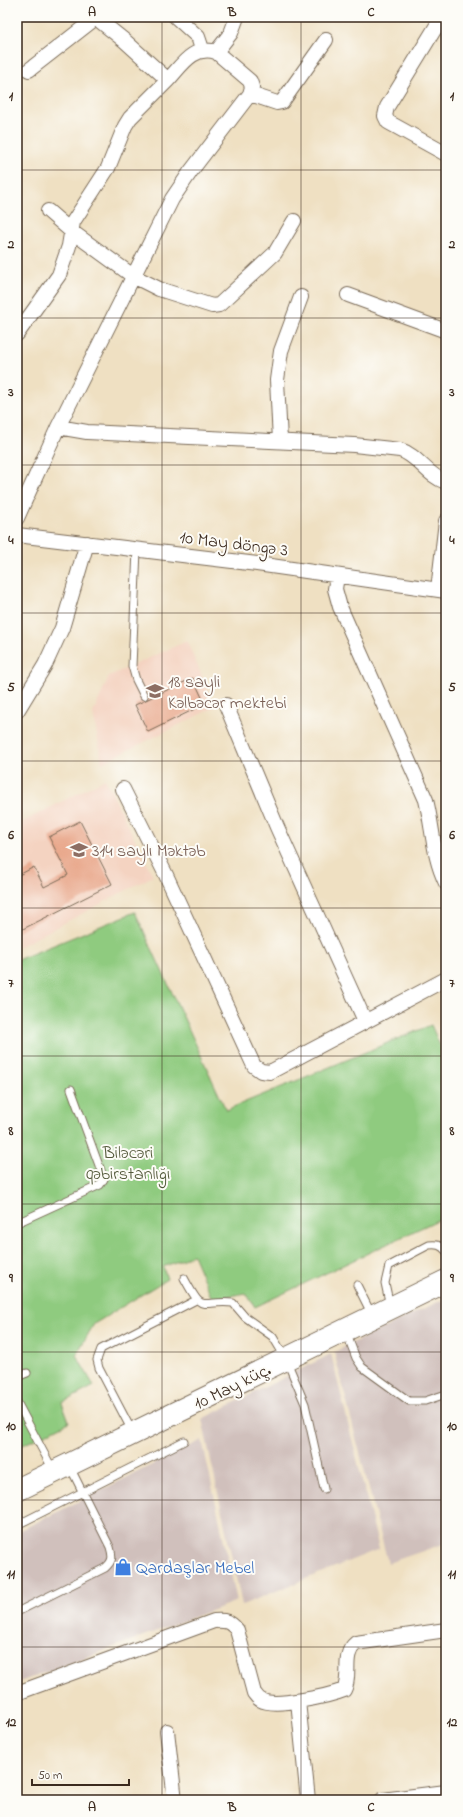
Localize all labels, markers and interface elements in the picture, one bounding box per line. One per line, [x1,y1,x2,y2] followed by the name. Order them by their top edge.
[88,3,96,22] text: A
[227,3,237,22] text: B
[367,3,375,22] text: C
[9,87,14,106] text: 1
[450,87,455,106] text: 1
[7,235,15,254] text: 2
[448,235,456,254] text: 2
[7,383,14,402] text: 3
[448,383,455,402] text: 3
[178,525,290,566] street label: 10 May döngə 3
[7,531,14,550] text: 4
[448,531,455,550] text: 4
[168,670,287,717] place label: 18 sayli Kəlbəcər mektebi
[7,678,15,697] text: 5
[448,678,456,697] text: 5
[145,681,165,701] school or university icon: 18 sayli Kəlbəcər mektebi
[7,826,14,845] text: 6
[448,826,455,845] text: 6
[92,839,206,865] place label: 314 saylı Məktəb
[69,840,89,860] school or university icon: 314 saylı Məktəb
[8,974,14,993] text: 7
[449,974,455,993] text: 7
[8,1122,14,1141] text: 8
[449,1122,455,1141] text: 8
[86,1141,170,1189] park label: Biləcəri qəbirstanlığı
[8,1269,14,1288] text: 9
[449,1269,455,1288] text: 9
[190,1358,276,1418] street label: 10 May küç.
[6,1417,16,1436] text: 10
[447,1417,457,1436] text: 10
[136,1556,254,1582] place label: Qardaşlar Mebel
[113,1557,133,1577] shop icon: Qardaşlar Mebel
[7,1565,16,1584] text: 11
[448,1565,457,1584] text: 11
[6,1713,17,1732] text: 12
[447,1713,458,1732] text: 12
[32,1761,129,1787] scale bar
[38,1767,62,1785] text: 50 m
[88,1798,96,1817] text: A
[227,1798,237,1817] text: B
[367,1798,375,1817] text: C

